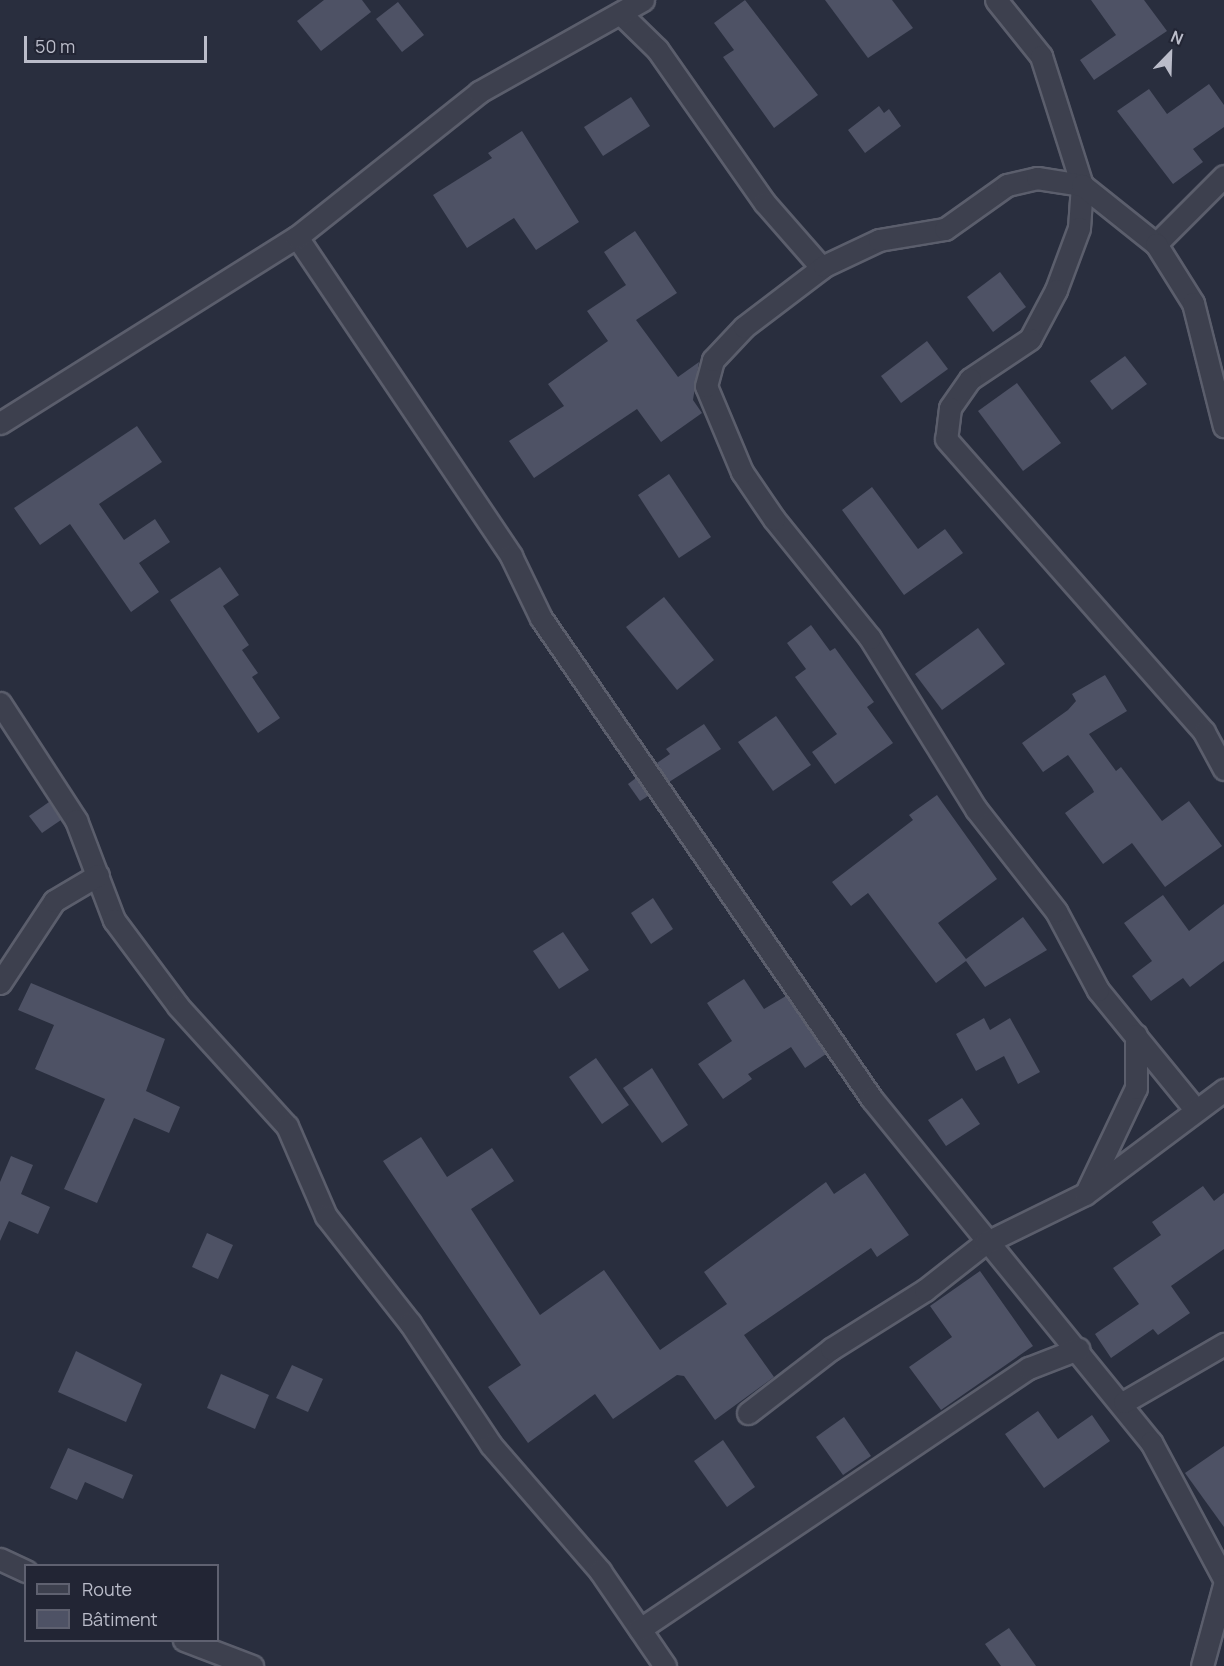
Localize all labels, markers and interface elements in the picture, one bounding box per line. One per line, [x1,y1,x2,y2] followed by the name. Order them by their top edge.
[27,24,210,62] scale bar
[1140,24,1200,84] north arrow
[1167,25,1187,50] text: N
[35,34,75,58] text: 50 m
[24,1564,219,1642] legend
[82,1577,132,1601] text: Route
[82,1607,158,1631] text: Bâtiment

